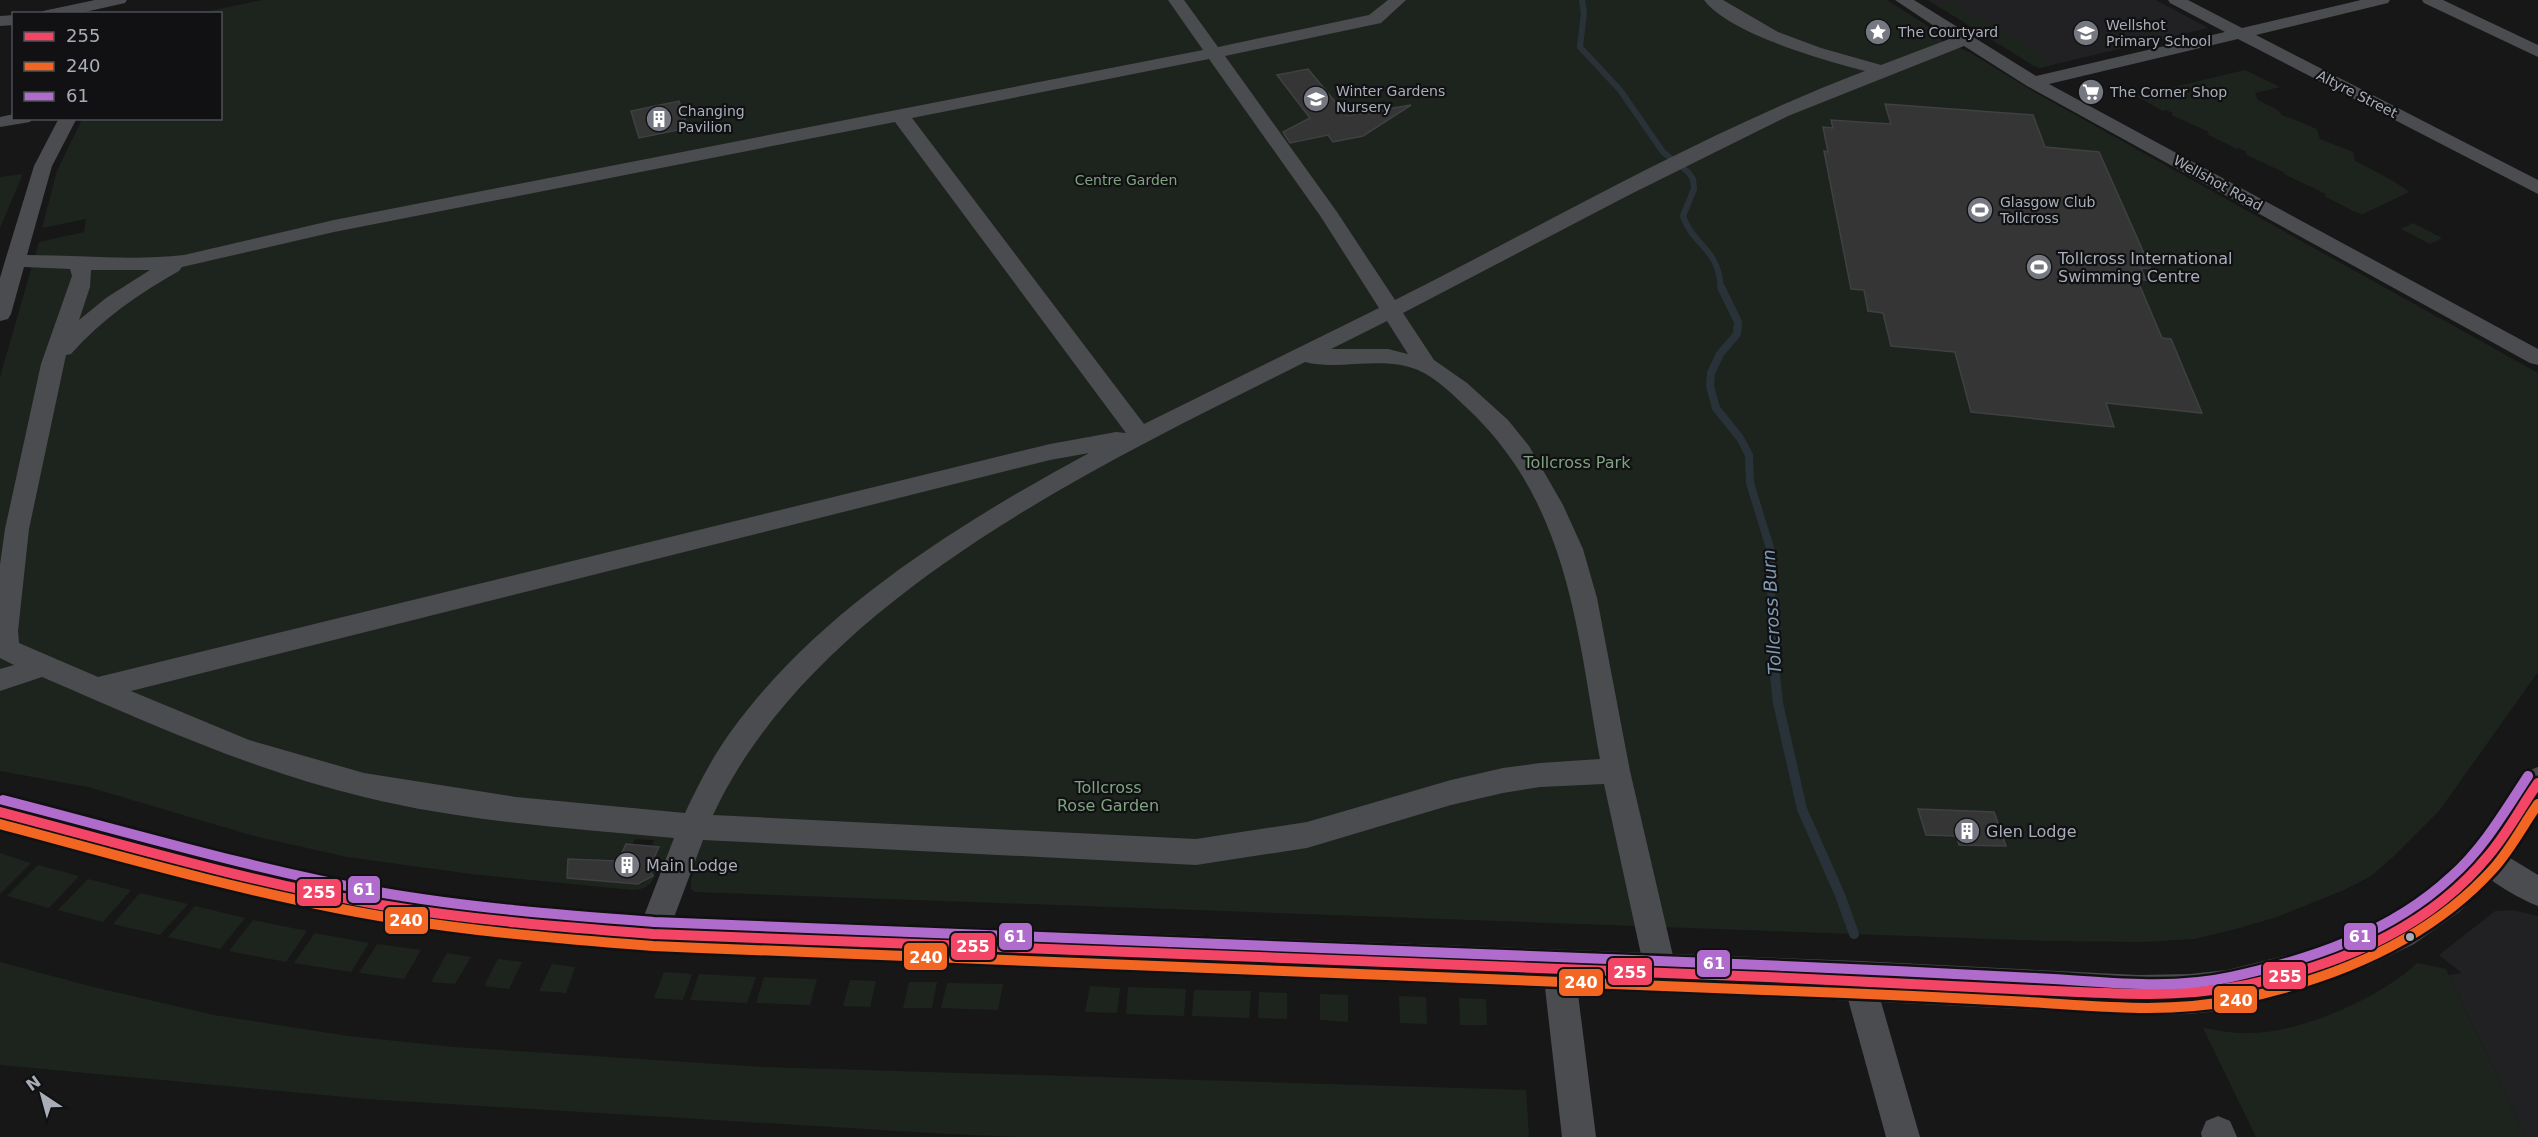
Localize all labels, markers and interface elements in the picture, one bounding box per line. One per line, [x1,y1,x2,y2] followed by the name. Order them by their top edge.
[12,12,222,120] legend
[1863,17,1893,47] place icon: The Courtyard
[2106,17,2211,49] place label: Wellshot Primary School
[2071,18,2101,48] school or university icon: Wellshot Primary School
[1897,24,1998,40] place label: The Courtyard
[66,25,100,46] text: 255
[66,55,100,76] text: 240
[2314,67,2400,121] street label: Altyre Street
[2076,77,2106,107] supermarket icon: The Corner Shop
[1336,83,1445,115] place label: Winter Gardens Nursery
[1301,84,1331,114] school or university icon: Winter Gardens Nursery
[2109,84,2227,100] place label: The Corner Shop
[66,85,89,106] text: 61
[678,103,745,135] place label: Changing Pavilion
[644,104,674,134] building icon: Changing Pavilion
[2171,152,2265,214] street label: Wellshot Road
[1075,172,1177,188] park label: Centre Garden
[1999,194,2096,226] place label: Glasgow Club Tollcross
[1965,195,1995,225] sports icon: Glasgow Club Tollcross
[2057,249,2232,286] place label: Tollcross International Swimming Centre
[2024,252,2054,282] sports icon: Tollcross International Swimming Centre
[1523,453,1631,472] park label: Tollcross Park
[1758,549,1785,675] water label: Tollcross Burn
[1057,778,1159,815] park label: Tollcross Rose Garden
[1952,816,1982,846] building icon: Glen Lodge
[1986,822,2077,841] place label: Glen Lodge
[612,850,642,880] building icon: Main Lodge
[646,856,738,875] place label: Main Lodge
[347,875,381,904] line badge: 61
[296,878,342,907] line badge: 255
[353,880,375,899] text: 61
[302,883,336,902] text: 255
[384,906,429,935] line badge: 240
[389,911,423,930] text: 240
[998,922,1033,951] line badge: 61
[2343,922,2377,951] line badge: 61
[1004,927,1026,946] text: 61
[2349,927,2371,946] text: 61
[2404,931,2416,943] unlabelled marker
[950,932,996,961] line badge: 255
[956,937,990,956] text: 255
[903,942,948,971] line badge: 240
[909,948,943,967] text: 240
[1696,949,1731,978] line badge: 61
[1703,954,1725,973] text: 61
[1607,957,1653,986] line badge: 255
[2262,961,2307,990] line badge: 255
[1613,963,1647,982] text: 255
[2268,967,2302,986] text: 255
[1558,968,1604,997] line badge: 240
[1564,973,1598,992] text: 240
[2213,985,2258,1014] line badge: 240
[2219,991,2253,1010] text: 240
[12,1065,72,1125] north arrow
[22,1072,44,1095] text: N

